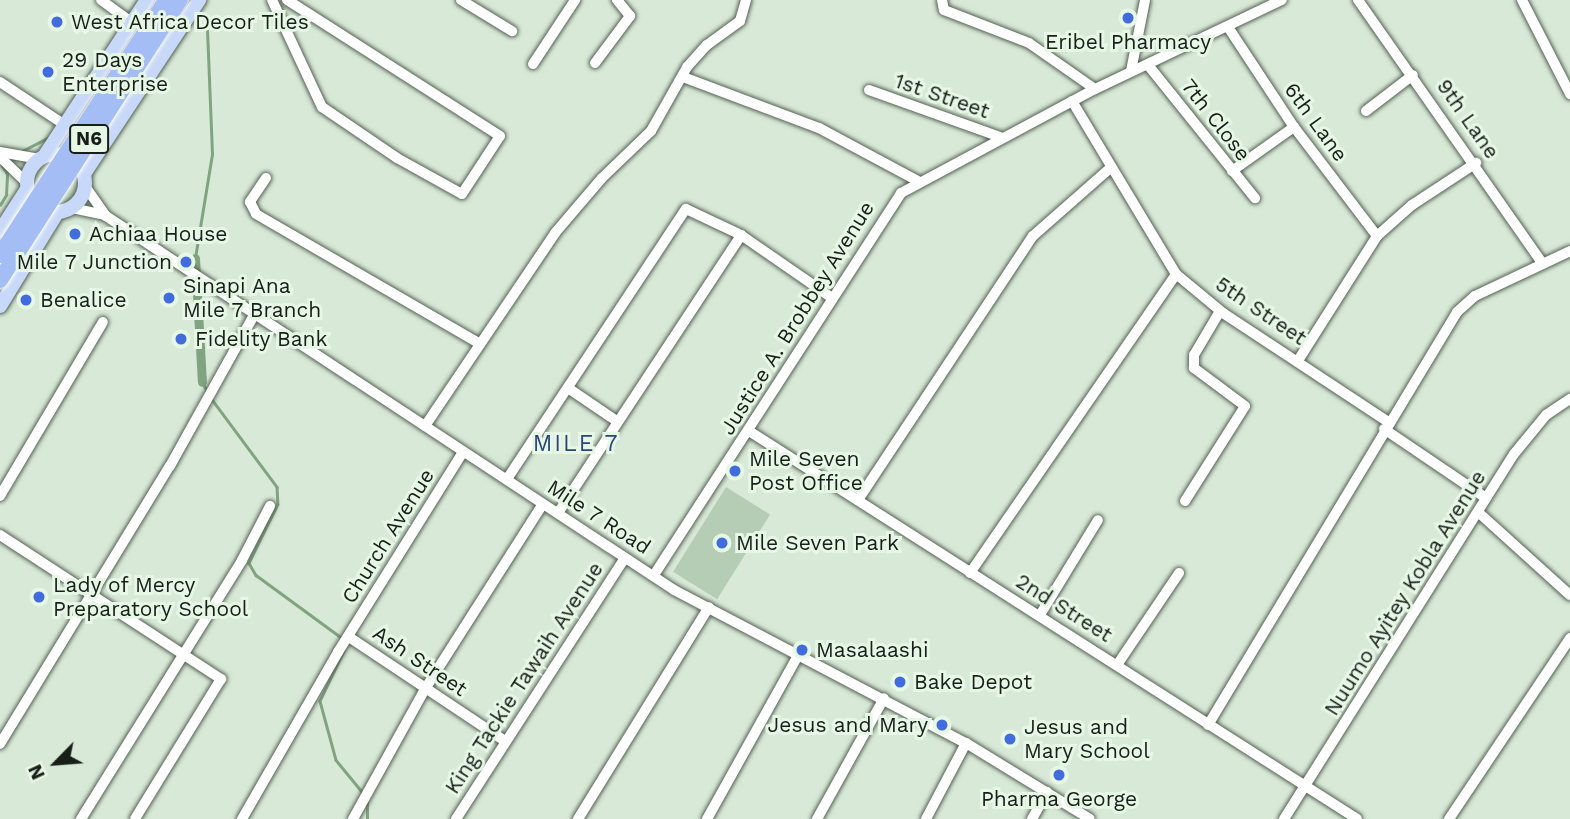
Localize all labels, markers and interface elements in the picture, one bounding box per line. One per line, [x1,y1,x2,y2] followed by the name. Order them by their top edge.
[71,9,311,35] place label: West Africa Decor Tiles
[1120,10,1136,26] marker: Eribel Pharmacy
[49,14,65,30] marker: West Africa Decor Tiles
[1045,29,1211,55] place label: Eribel Pharmacy
[62,47,168,97] place label: 29 Days Enterprise
[40,64,56,80] marker: 29 Days Enterprise
[891,68,993,124] street label: 1st Street
[1176,74,1256,166] street label: 7th Close
[1431,74,1505,164] street label: 9th Lane
[1279,78,1353,166] street label: 6th Lane
[68,124,110,154] road number: N6
[714,196,880,440] street label: Justice A. Brobbey Avenue
[89,221,228,247] place label: Achiaa House
[67,226,83,242] marker: Achiaa House
[14,249,172,275] place label: Mile 7 Junction
[178,254,194,270] marker: Mile 7 Junction
[1211,271,1311,351] street label: 5th Street
[183,273,323,323] place label: Sinapi Ana Mile 7 Branch
[40,287,127,313] place label: Benalice
[161,290,177,306] marker: Sinapi Ana Mile 7 Branch
[18,292,34,308] marker: Benalice
[195,326,328,352] place label: Fidelity Bank
[173,331,189,347] marker: Fidelity Bank
[533,430,619,458] district label: MILE 7
[749,446,863,496] place label: Mile Seven Post Office
[727,463,743,479] marker: Mile Seven Post Office
[336,464,440,608] street label: Church Avenue
[1318,465,1492,721] street label: Nuumo Ayitey Kobla Avenue
[542,474,656,560] street label: Mile 7 Road
[736,530,899,556] place label: Mile Seven Park
[714,535,730,551] marker: Mile Seven Park
[439,557,609,799] street label: King Tackie Tawaih Avenue
[1011,568,1117,648] street label: 2nd Street
[53,572,249,622] place label: Lady of Mercy Preparatory School
[31,589,47,605] marker: Lady of Mercy Preparatory School
[368,620,472,702] street label: Ash Street
[816,637,928,663] place label: Masalaashi
[794,642,810,658] marker: Masalaashi
[914,669,1032,695] place label: Bake Depot
[892,674,908,690] marker: Bake Depot
[768,712,928,738] place label: Jesus and Mary
[1024,714,1150,764] place label: Jesus and Mary School
[934,717,950,733] marker: Jesus and Mary
[21,728,91,798] north arrow
[1002,731,1018,747] marker: Jesus and Mary School
[23,761,50,783] text: N
[1051,767,1067,783] marker: Pharma George
[981,786,1137,812] place label: Pharma George

